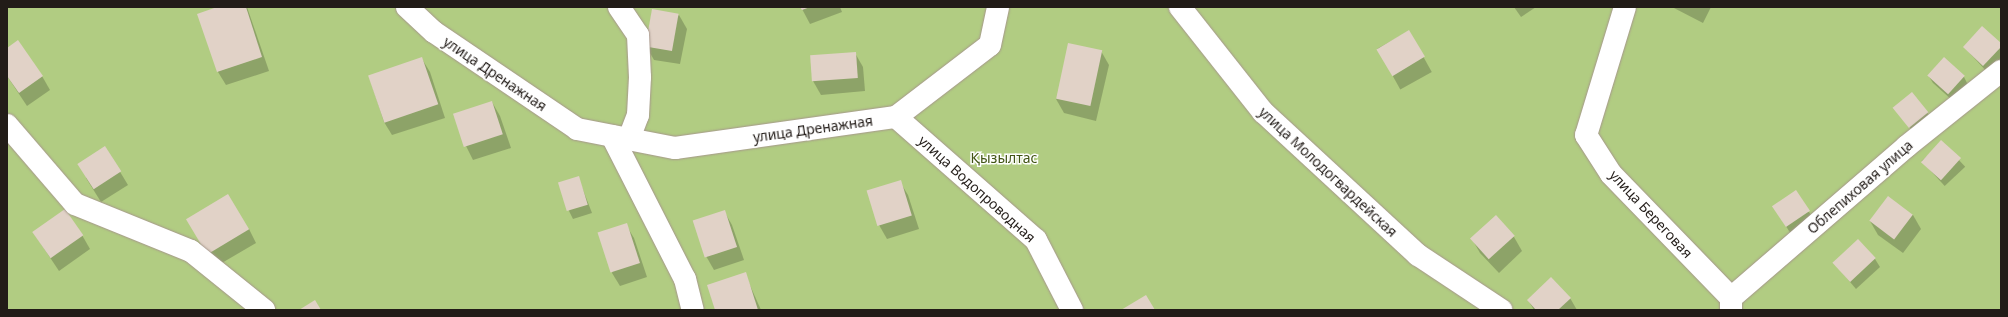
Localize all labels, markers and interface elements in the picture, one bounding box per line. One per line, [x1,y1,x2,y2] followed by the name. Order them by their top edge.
[440,33,550,115] street label: улица Дренажная
[1256,104,1400,240] street label: улица Молодогвардейская
[752,112,874,146] street label: улица Дренажная
[915,132,1039,246] street label: улица Водопроводная
[1804,137,1916,237] street label: Облепиховая улица
[971,150,1037,166] park label: Қызылтас
[1606,167,1696,261] street label: улица Береговая

